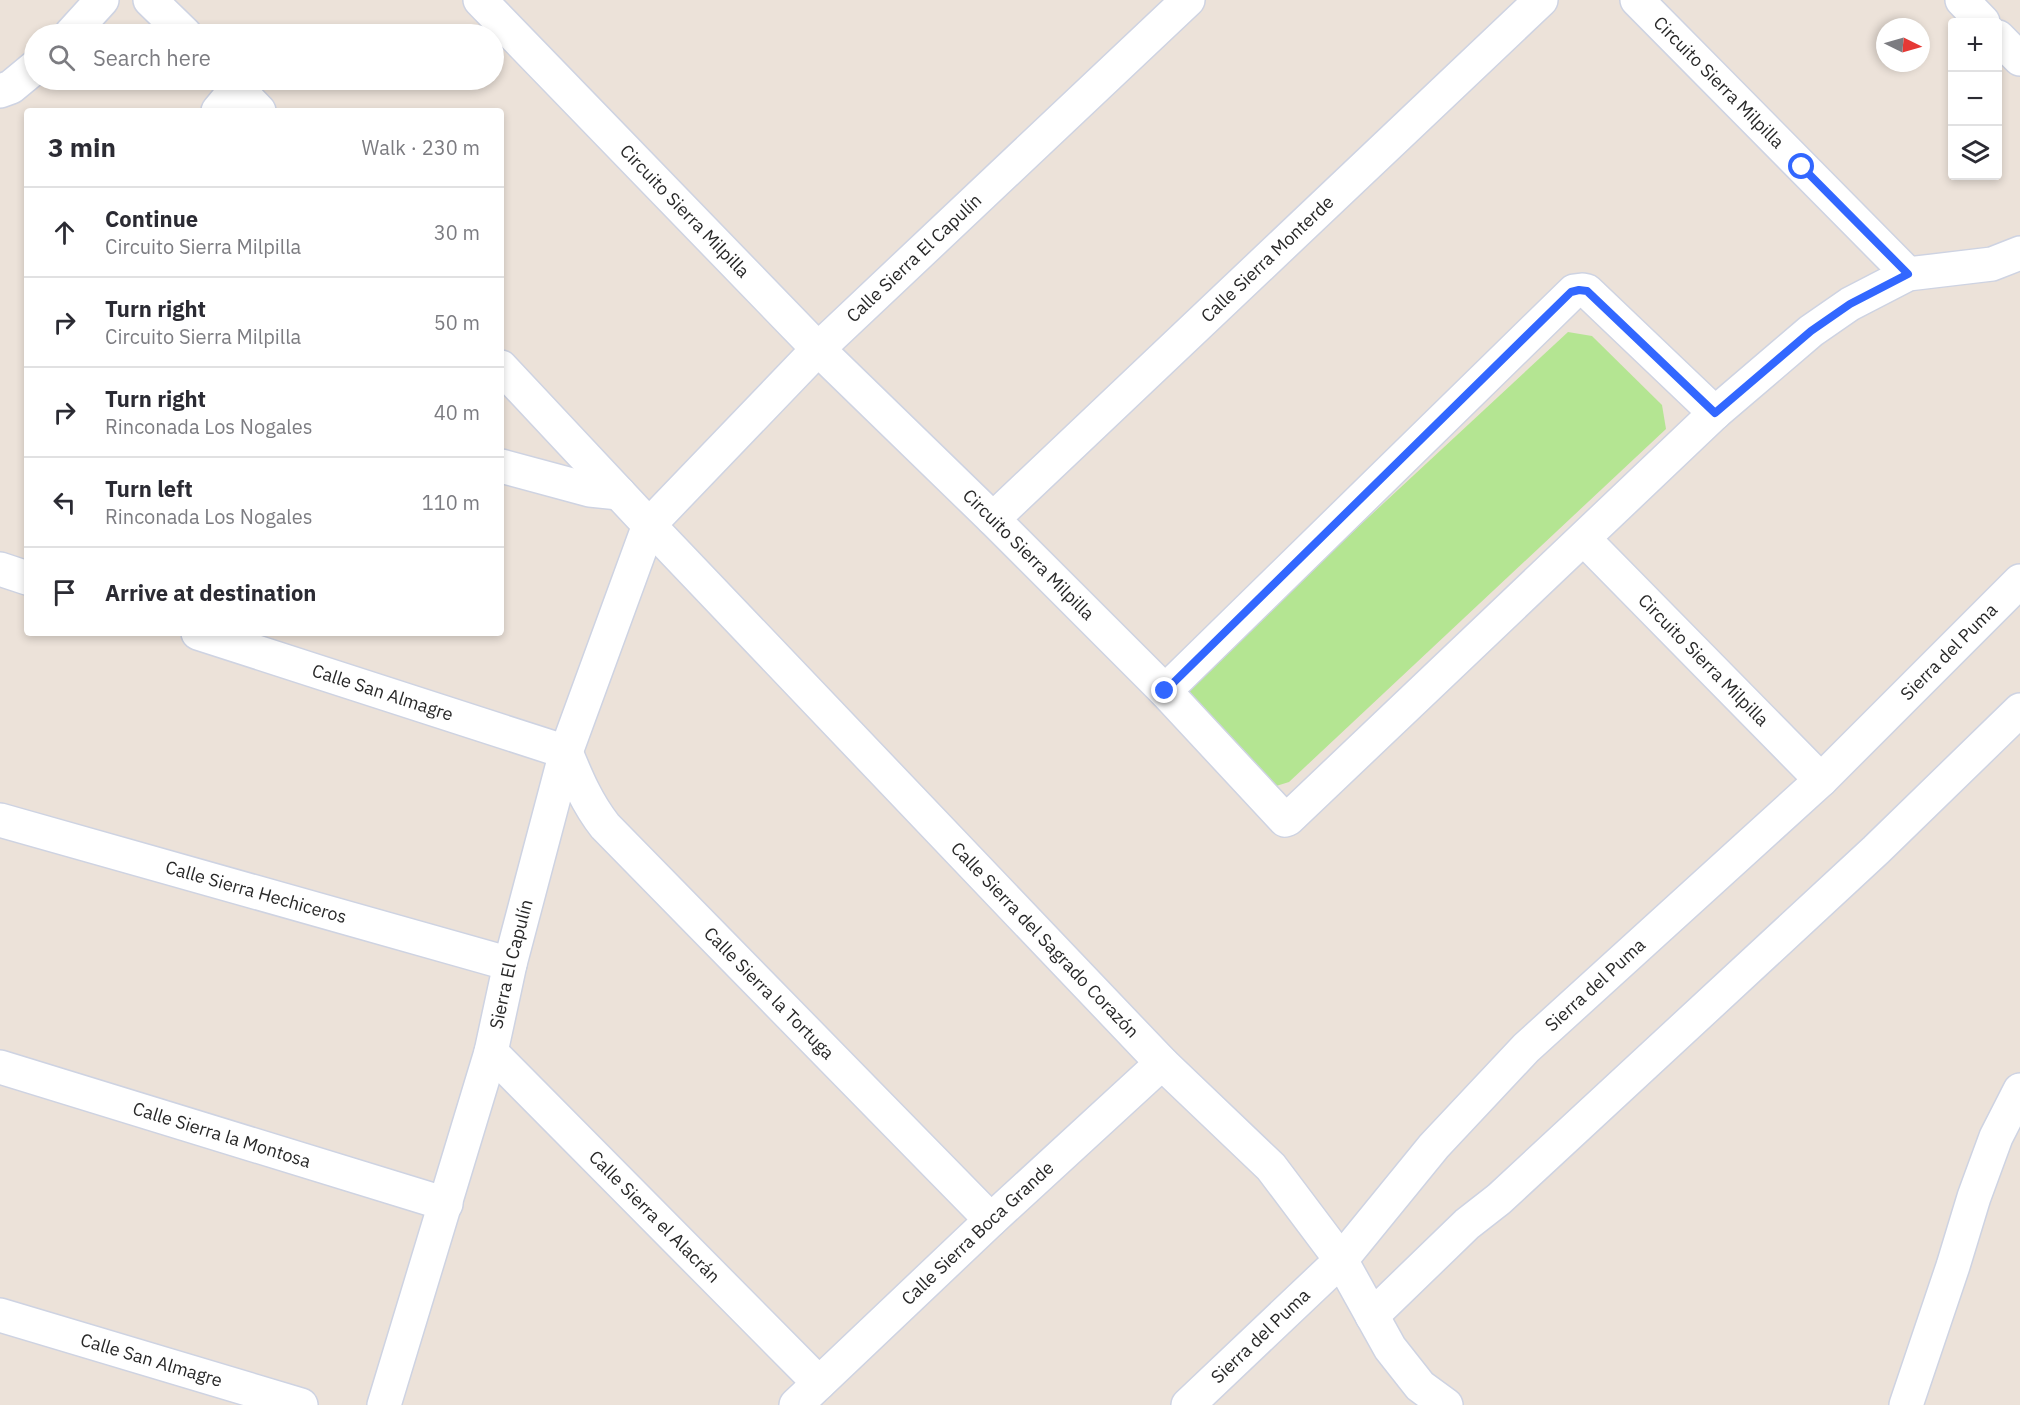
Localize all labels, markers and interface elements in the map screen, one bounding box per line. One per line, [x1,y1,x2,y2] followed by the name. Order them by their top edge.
[1649,11,1790,153] street label: Circuito Sierra Milpilla
[1876,18,1930,72] north arrow
[1948,18,2002,180] map controls
[1948,18,2002,72] button: +
[24,24,504,90] search box
[45,41,78,74] icon: search
[93,43,211,72] text: Search here
[1948,72,2002,126] button: −
[1948,126,2002,180] button: layers
[48,130,116,164] text: 3 min
[362,134,480,161] text: Walk · 230 m
[615,139,755,283] street label: Circuito Sierra Milpilla
[1788,153,1814,179] route start
[841,189,986,327] street label: Calle Sierra El Capulín
[1196,190,1338,327] street label: Calle Sierra Monterde
[105,204,198,233] text: Continue
[48,216,81,249] icon: ahead
[434,219,480,246] text: 30 m
[105,233,301,260] text: Circuito Sierra Milpilla
[105,294,206,323] text: Turn right
[48,306,81,339] icon: right
[434,309,480,336] text: 50 m
[105,323,301,350] text: Circuito Sierra Milpilla
[105,384,206,413] text: Turn right
[48,396,81,429] icon: right
[434,399,480,426] text: 40 m
[105,413,313,440] text: Rinconada Los Nogales
[105,474,193,503] text: Turn left
[958,484,1100,625] street label: Circuito Sierra Milpilla
[48,486,81,519] icon: left
[422,489,480,516] text: 110 m
[105,503,313,530] text: Rinconada Los Nogales
[48,576,81,609] icon: arrive
[105,578,316,607] text: Arrive at destination
[1633,589,1774,731] street label: Circuito Sierra Milpilla
[1895,598,2002,705] street label: Sierra del Puma
[309,659,456,726] street label: Calle San Almagre
[1151,677,1177,703] route end
[946,837,1144,1043] street label: Calle Sierra del Sagrado Corazón
[163,855,349,928] street label: Calle Sierra Hechiceros
[484,897,538,1031] street label: Sierra El Capulín
[699,922,840,1065] street label: Calle Sierra la Tortuga
[1540,933,1650,1036] street label: Sierra del Puma
[130,1096,314,1173] street label: Calle Sierra la Montosa
[584,1145,725,1287] street label: Calle Sierra el Alacrán
[896,1156,1059,1310] street label: Calle Sierra Boca Grande
[1206,1283,1315,1388] street label: Sierra del Puma
[78,1328,225,1392] street label: Calle San Almagre

